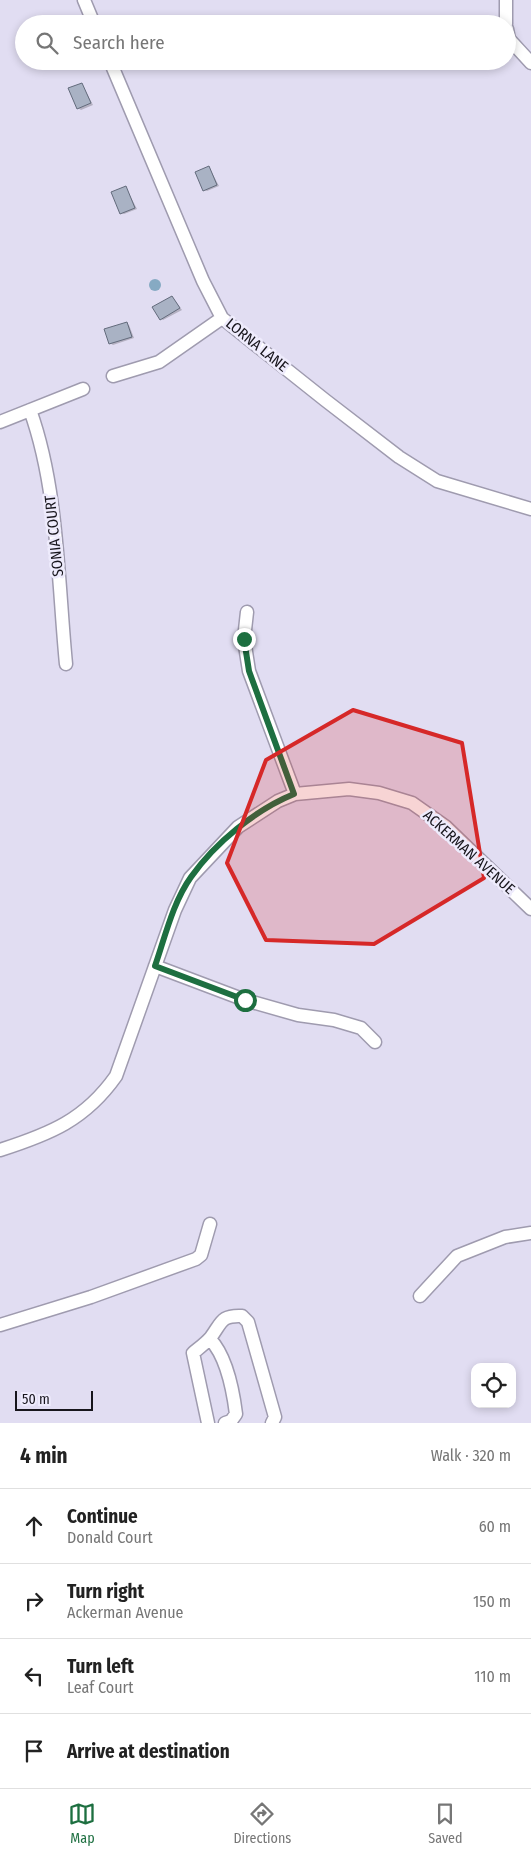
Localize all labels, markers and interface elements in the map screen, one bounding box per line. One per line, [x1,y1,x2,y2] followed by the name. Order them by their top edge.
[15,15,516,70] search box
[33,29,61,57] icon: search
[73,31,165,54] text: Search here
[222,314,292,376] street label: LORNA LANE
[41,494,67,578] street label: SONIA COURT
[233,628,256,651] route end
[419,806,519,898] street label: ACKERMAN AVENUE
[234,989,257,1012] route start
[471,1363,516,1408] map controls
[471,1363,516,1408] button: locate
[15,1388,92,1411] scale bar
[22,1391,50,1408] text: 50 m
[20,1443,68,1469] text: 4 min
[431,1446,511,1465] text: Walk · 320 m
[67,1505,138,1528] text: Continue
[20,1512,48,1540] icon: ahead
[479,1517,511,1536] text: 60 m
[67,1528,153,1547] text: Donald Court
[67,1580,144,1603] text: Turn right
[20,1587,48,1615] icon: right
[473,1592,511,1611] text: 150 m
[67,1603,183,1622] text: Ackerman Avenue
[67,1655,134,1678] text: Turn left
[20,1662,48,1690] icon: left
[474,1667,511,1686] text: 110 m
[67,1678,133,1697] text: Leaf Court
[20,1737,48,1765] icon: arrive
[67,1740,230,1763] text: Arrive at destination
[68,1800,96,1847] tab: Map
[233,1800,291,1847] tab: Directions
[428,1800,463,1847] tab: Saved

